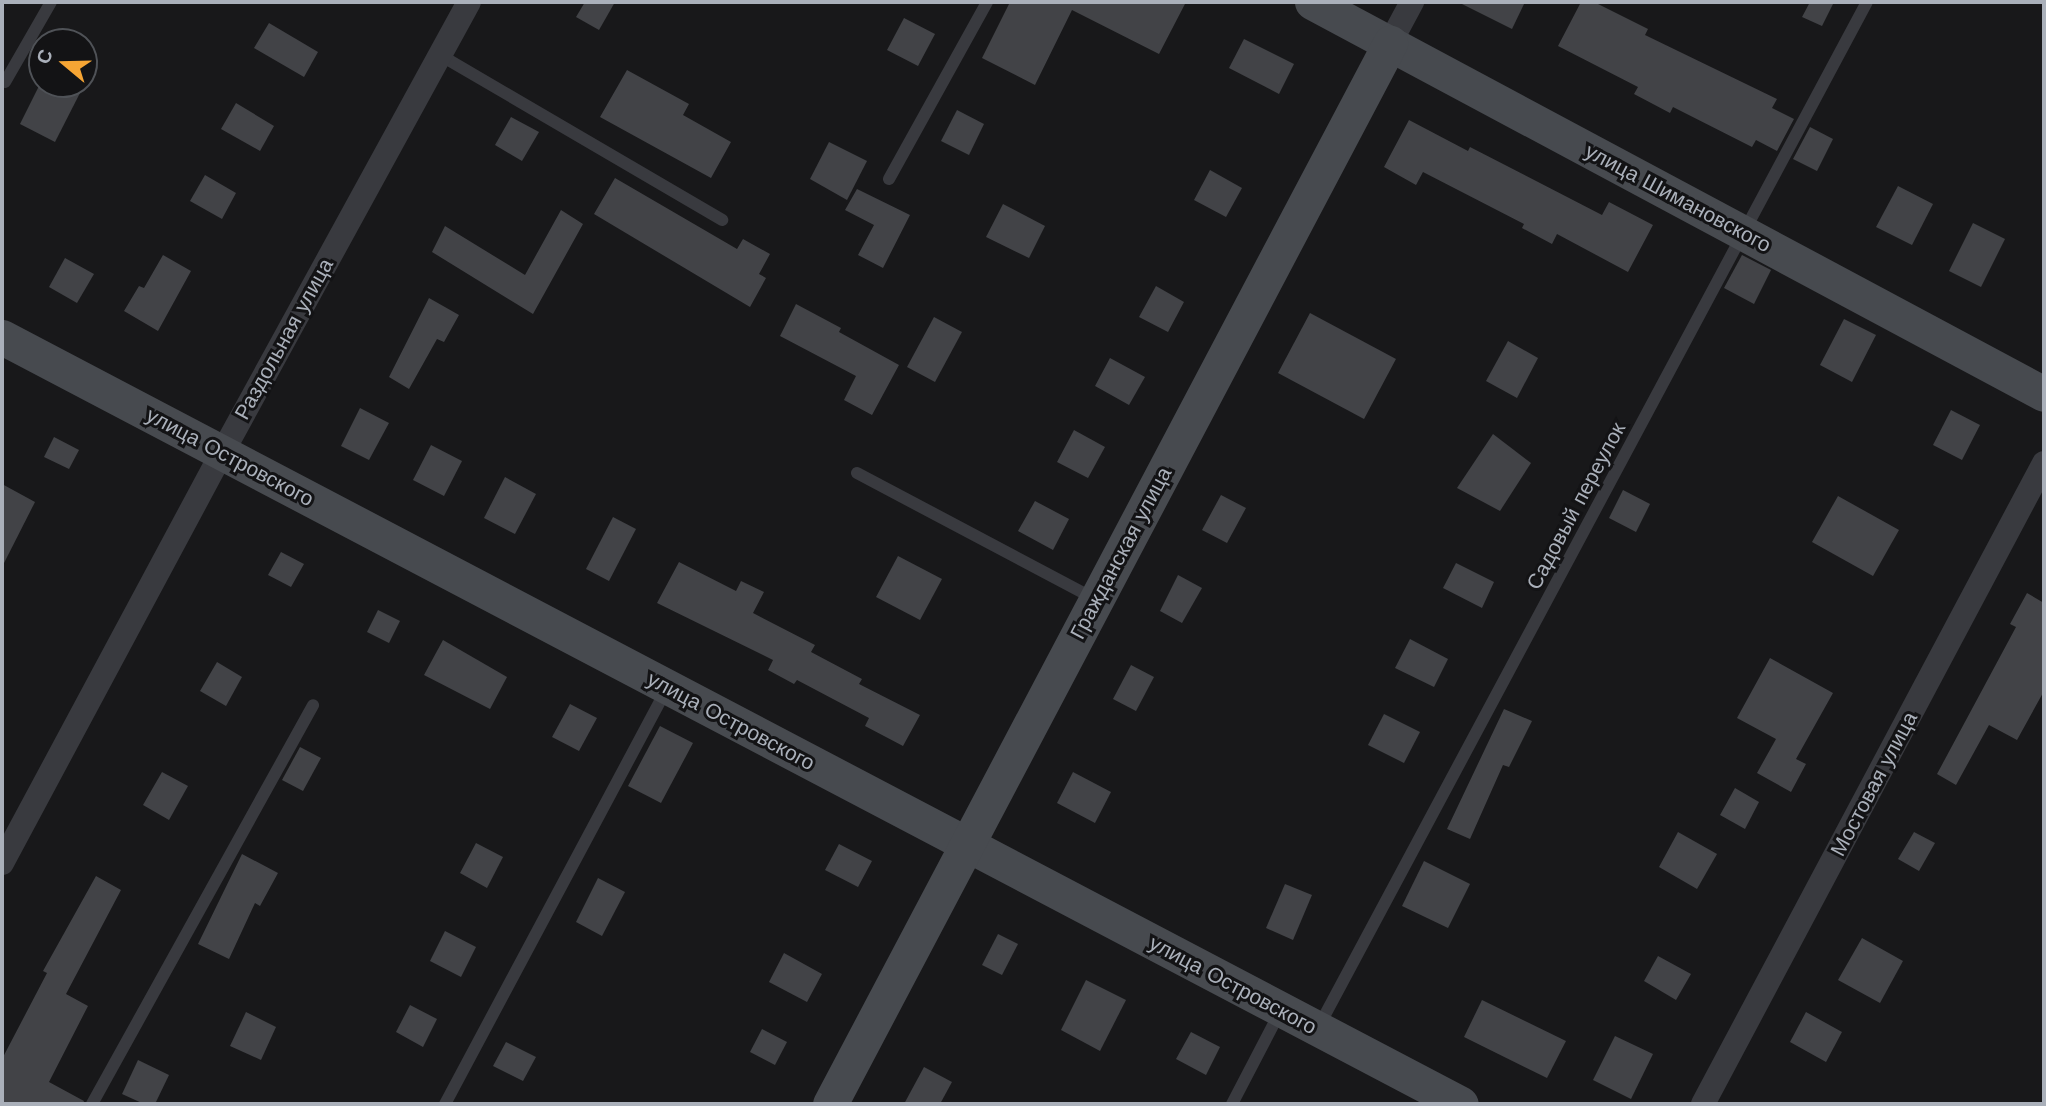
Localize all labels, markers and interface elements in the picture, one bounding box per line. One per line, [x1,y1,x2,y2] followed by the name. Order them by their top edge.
[28,28,98,98] north arrow
[31,46,58,67] text: С
[1581,138,1775,258] street label: улица Шимановского
[229,254,339,424] street label: Раздольная улица
[142,402,318,512] street label: улица Островского
[1521,418,1631,594] street label: Садовый переулок
[1065,463,1177,643] street label: Гражданская улица
[643,666,819,776] street label: улица Островского
[1825,708,1923,860] street label: Мостовая улица
[1145,930,1321,1040] street label: улица Островского

